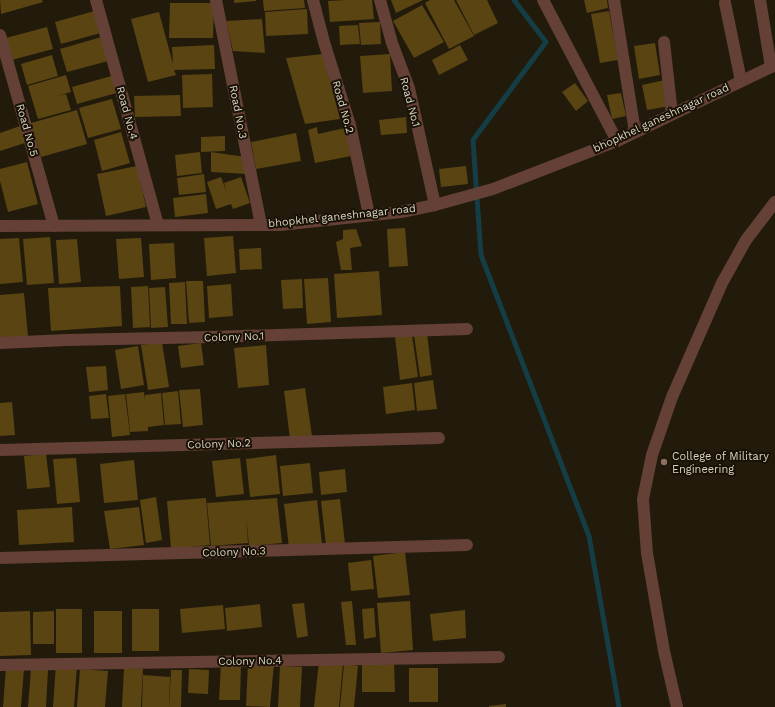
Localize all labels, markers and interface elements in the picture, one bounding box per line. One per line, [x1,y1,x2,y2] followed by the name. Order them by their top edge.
[397,76,423,128] street label: Road No.1
[329,79,357,135] street label: Road No.2
[591,81,731,155] street label: bhopkhel ganeshnagar road
[226,84,250,140] street label: Road No.3
[114,85,140,141] street label: Road No.4
[13,102,41,158] street label: Road No.5
[268,202,416,230] street label: bhopkhel ganeshnagar road
[204,329,264,345] street label: Colony No.1
[187,436,251,452] street label: Colony No.2
[672,450,769,476] place label: College of Military Engineering
[659,457,669,467] marker: College of Military Engineering
[202,544,266,560] street label: Colony No.3
[218,654,282,668] street label: Colony No.4

